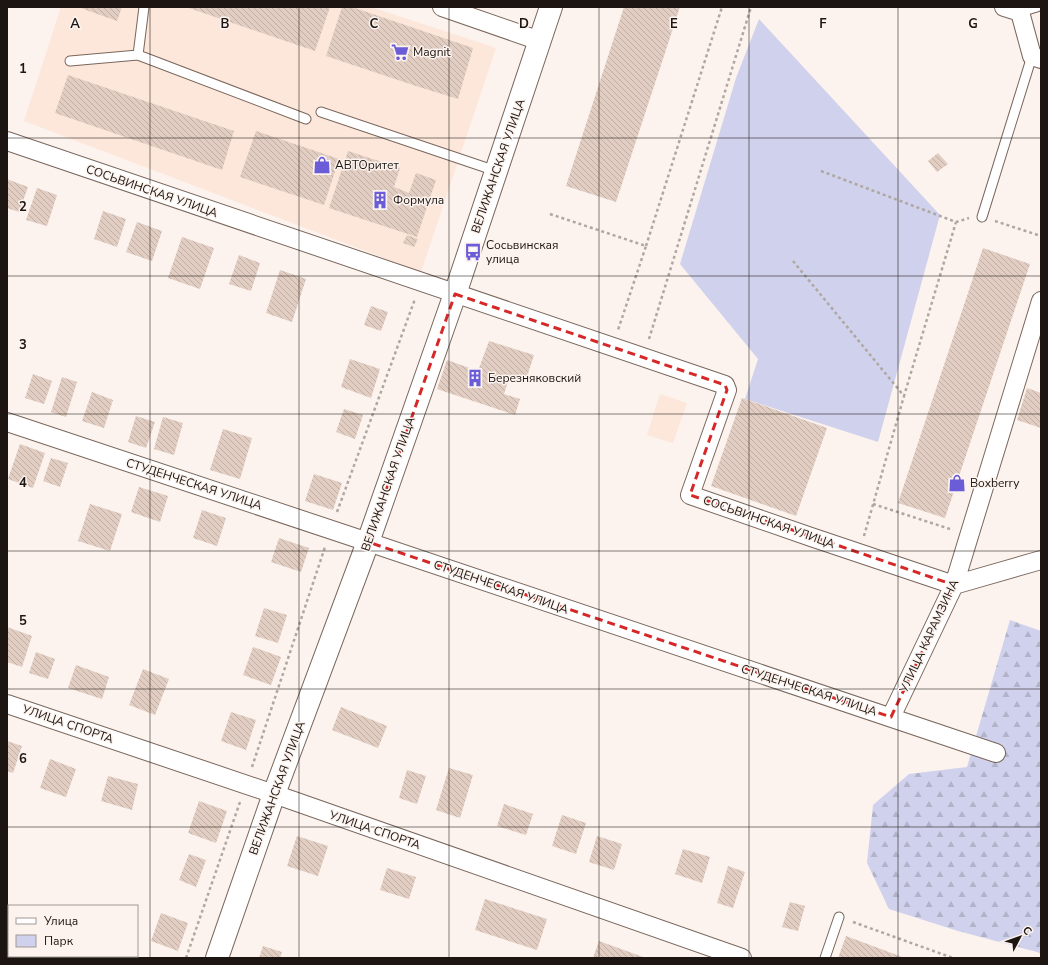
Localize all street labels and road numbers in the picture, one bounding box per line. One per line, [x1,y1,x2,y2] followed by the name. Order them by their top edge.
[467,96,529,235] street label: ВЕЛИЖАНСКАЯ УЛИЦА
[84,161,220,221] street label: СОСЬВИНСКАЯ УЛИЦА
[357,414,419,553] street label: ВЕЛИЖАНСКАЯ УЛИЦА
[124,454,264,514] street label: СТУДЕНЧЕСКАЯ УЛИЦА
[701,492,837,552] street label: СОСЬВИНСКАЯ УЛИЦА
[431,556,571,618] street label: СТУДЕНЧЕСКАЯ УЛИЦА
[895,577,962,696] street label: УЛИЦА КАРАМЗИНА
[739,660,879,720] street label: СТУДЕНЧЕСКАЯ УЛИЦА
[19,701,116,747] street label: УЛИЦА СПОРТА
[245,719,309,857] street label: ВЕЛИЖАНСКАЯ УЛИЦА
[326,807,423,853] street label: УЛИЦА СПОРТА

